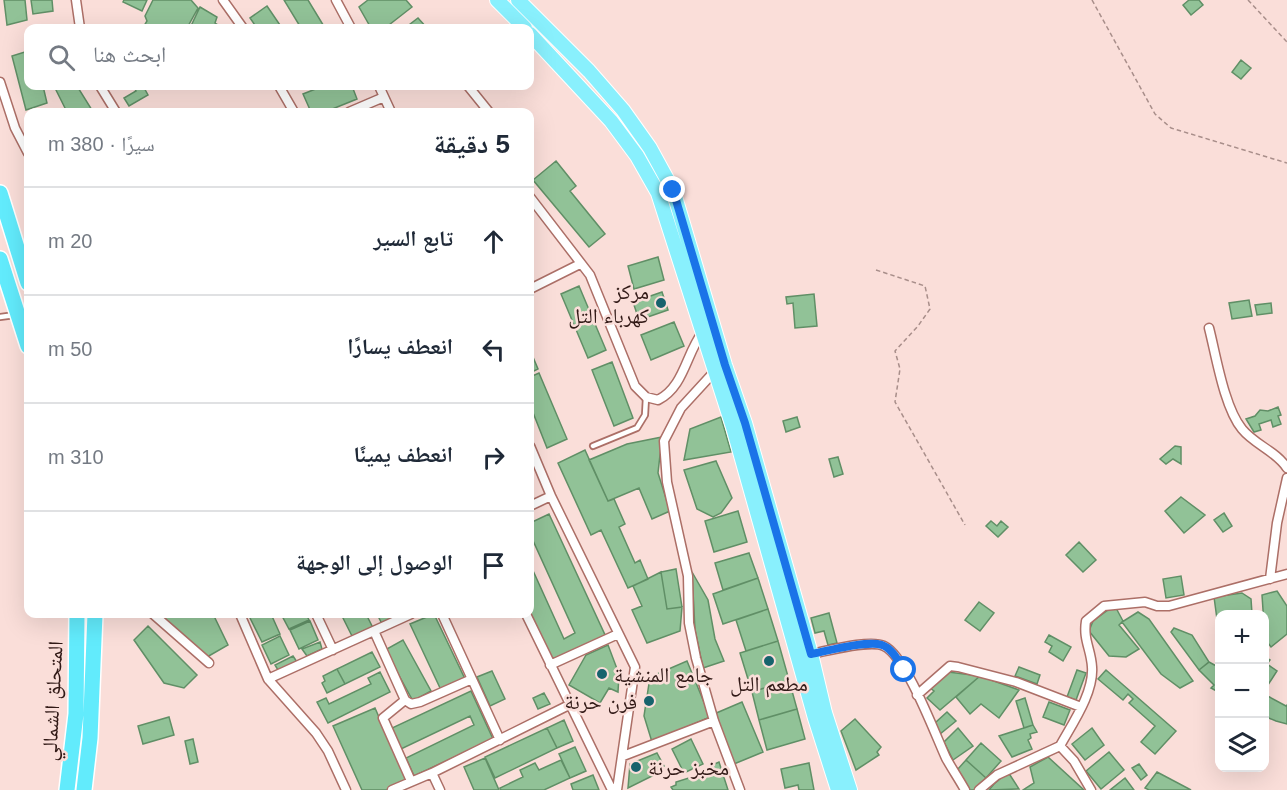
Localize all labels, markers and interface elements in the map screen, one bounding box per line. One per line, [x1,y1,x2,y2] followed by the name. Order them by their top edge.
[24,24,534,90] search box
[45,41,78,74] icon: search
[93,42,166,67] text: ابحث هنا
[434,129,510,159] text: 5 دقيقة
[48,133,155,155] text: سيرًا · 380 m
[659,176,685,202] route end
[477,225,510,258] icon: ahead
[373,226,453,251] text: تابع السير
[48,230,92,252] text: 20 m
[568,280,649,329] place label: مركز كهرباء التل
[654,296,668,310] marker: مركز كهرباء التل
[477,333,510,366] icon: left
[347,334,453,359] text: انعطف يسارًا
[48,338,92,360] text: 50 m
[477,441,510,474] icon: right
[354,442,453,467] text: انعطف يمينًا
[48,446,104,468] text: 310 m
[477,549,510,582] icon: arrive
[296,550,453,575] text: الوصول إلى الوجهة
[1215,610,1269,772] map controls
[1215,610,1269,664] button: +
[37,640,72,762] street label: المتحلق الشمالي
[762,654,776,668] marker: مطعم التل
[890,656,916,682] route start
[614,663,713,688] place label: جامع المنشية
[1215,664,1269,718] button: −
[595,667,609,681] marker: جامع المنشية
[730,672,808,698] place label: مطعم التل
[564,690,637,714] place label: فرن حرنة
[642,694,656,708] marker: فرن حرنة
[1215,718,1269,772] button: layers
[648,756,729,779] place label: مخبز حرنة
[629,760,643,774] marker: مخبز حرنة

